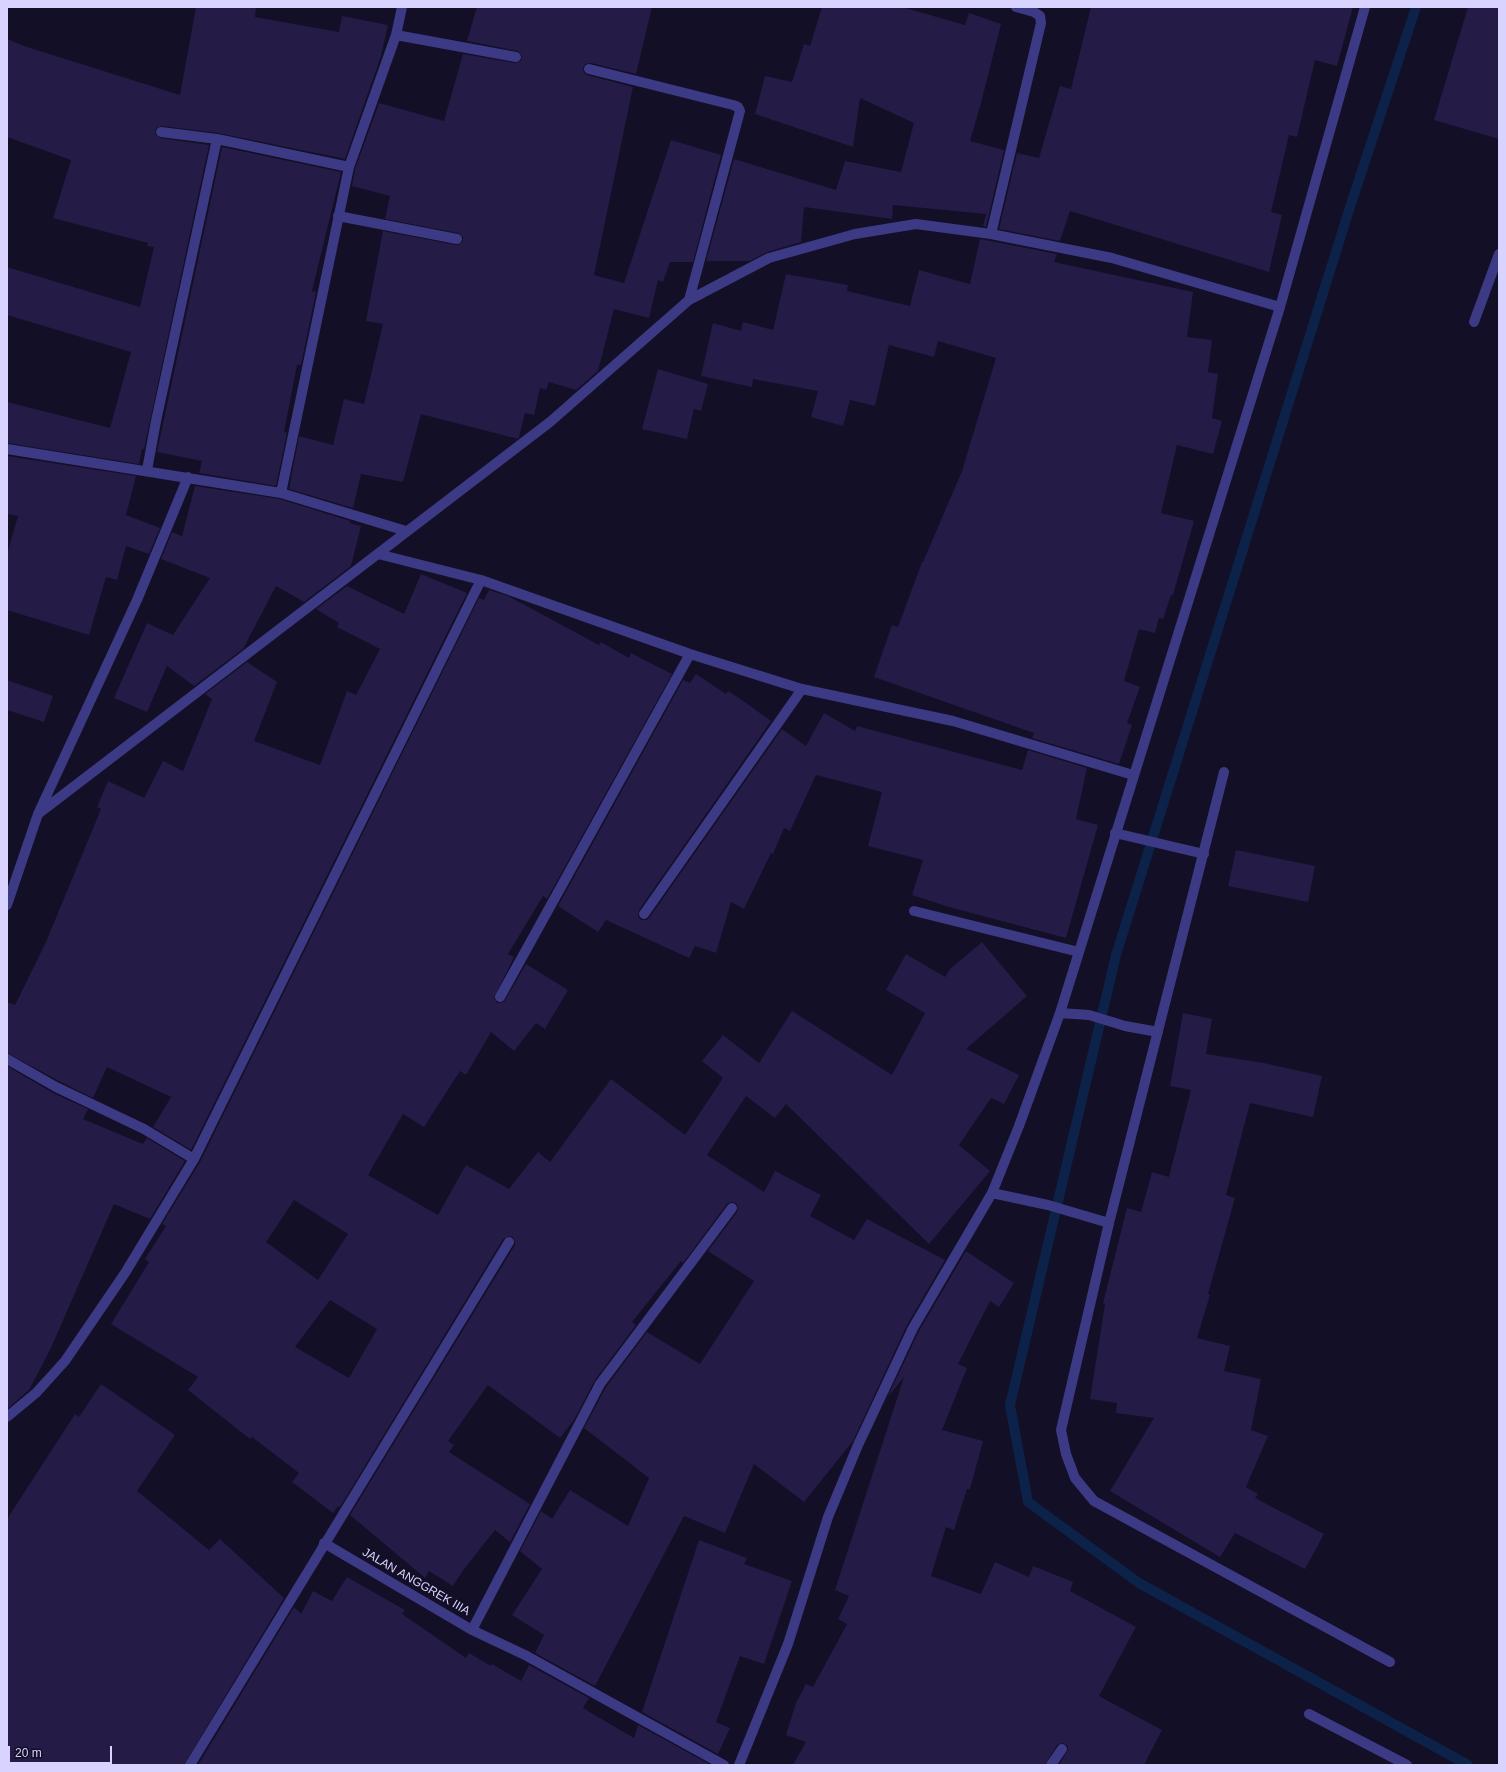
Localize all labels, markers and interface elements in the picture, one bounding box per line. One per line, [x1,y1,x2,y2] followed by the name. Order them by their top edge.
[360,1545,472,1619] street label: JALAN ANGGREK IIIA
[10,1738,114,1764] scale bar
[15,1746,42,1760] text: 20 m

